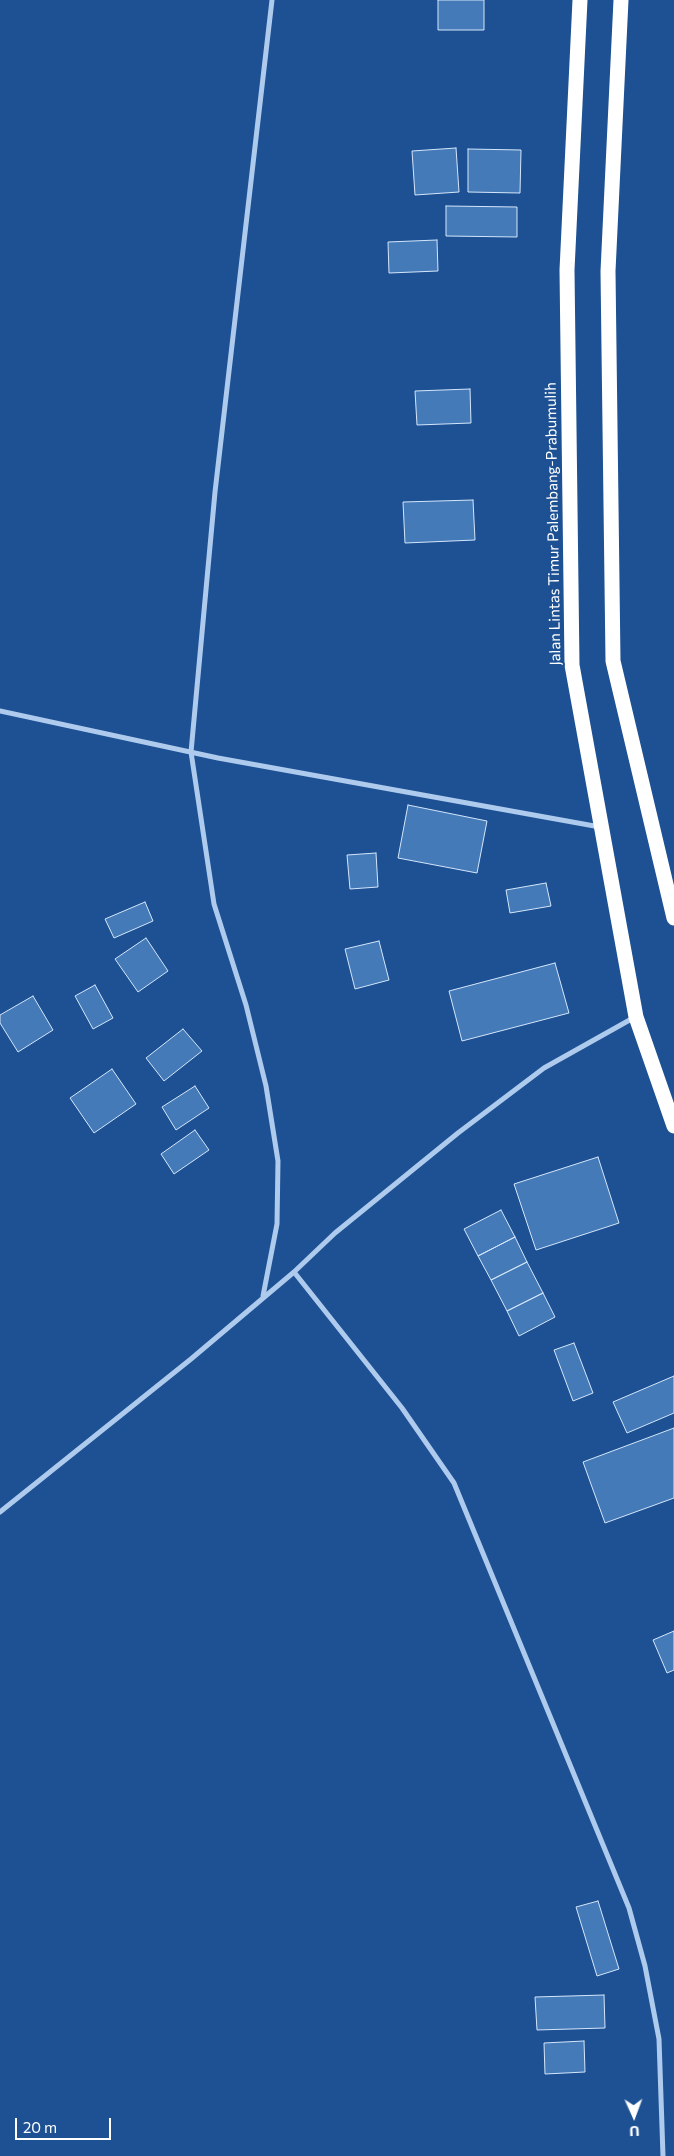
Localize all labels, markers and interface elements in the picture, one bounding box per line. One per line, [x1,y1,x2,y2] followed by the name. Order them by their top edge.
[542,382,564,666] street label: Jalan Lintas Timur Palembang-Prabumulih
[609,2091,659,2141] north arrow
[18,2108,114,2140] scale bar
[23,2118,57,2136] text: 20 m
[629,2123,640,2140] text: U

